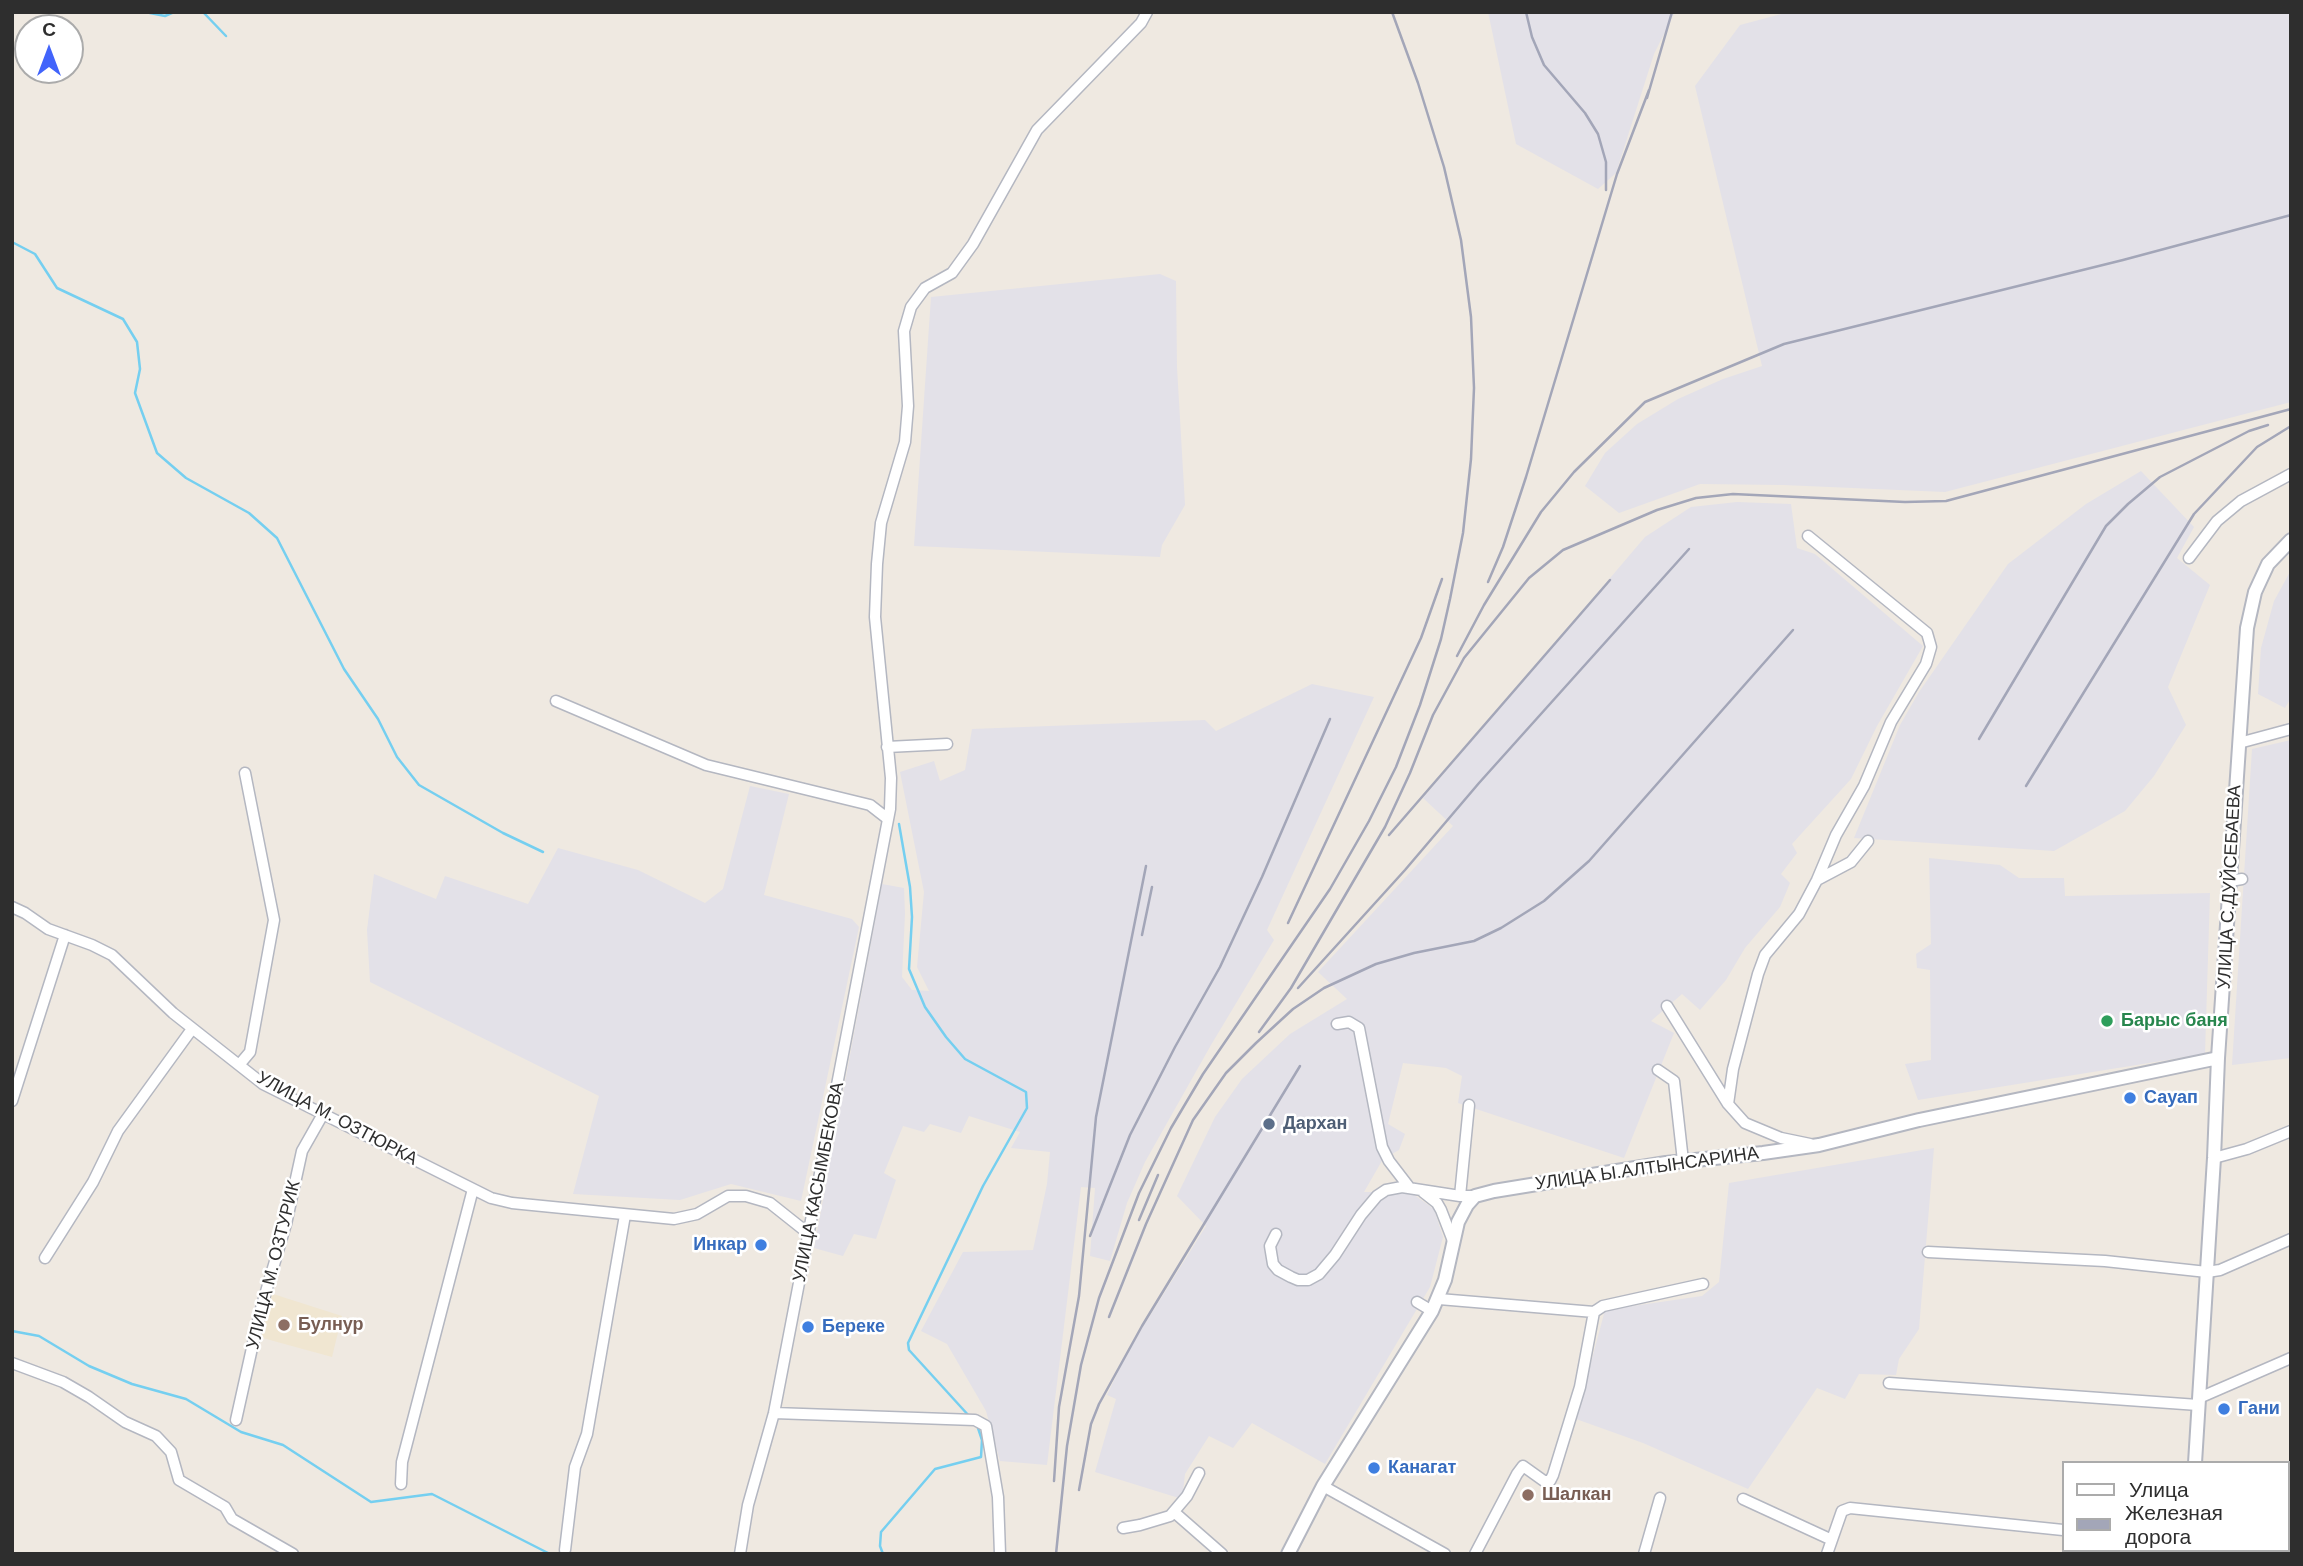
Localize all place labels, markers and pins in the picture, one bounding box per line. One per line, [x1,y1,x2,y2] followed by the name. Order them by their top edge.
[2121,1010,2228,1032] place label: Барыс баня
[2099,1013,2115,1029] marker: Барыс баня
[2144,1087,2198,1109] place label: Сауап
[2122,1090,2138,1106] marker: Сауап
[1283,1113,1347,1135] place label: Дархан
[1261,1116,1277,1132] marker: Дархан
[693,1234,747,1256] place label: Инкар
[753,1237,769,1253] marker: Инкар
[298,1314,364,1336] place label: Булнур
[822,1316,885,1338] place label: Береке
[276,1317,292,1333] marker: Булнур
[800,1319,816,1335] marker: Береке
[2238,1398,2280,1420] place label: Гани
[2216,1401,2232,1417] marker: Гани
[1388,1457,1456,1479] place label: Канагат
[1366,1460,1382,1476] marker: Канагат
[1542,1484,1611,1506] place label: Шалкан
[1520,1487,1536,1503] marker: Шалкан

